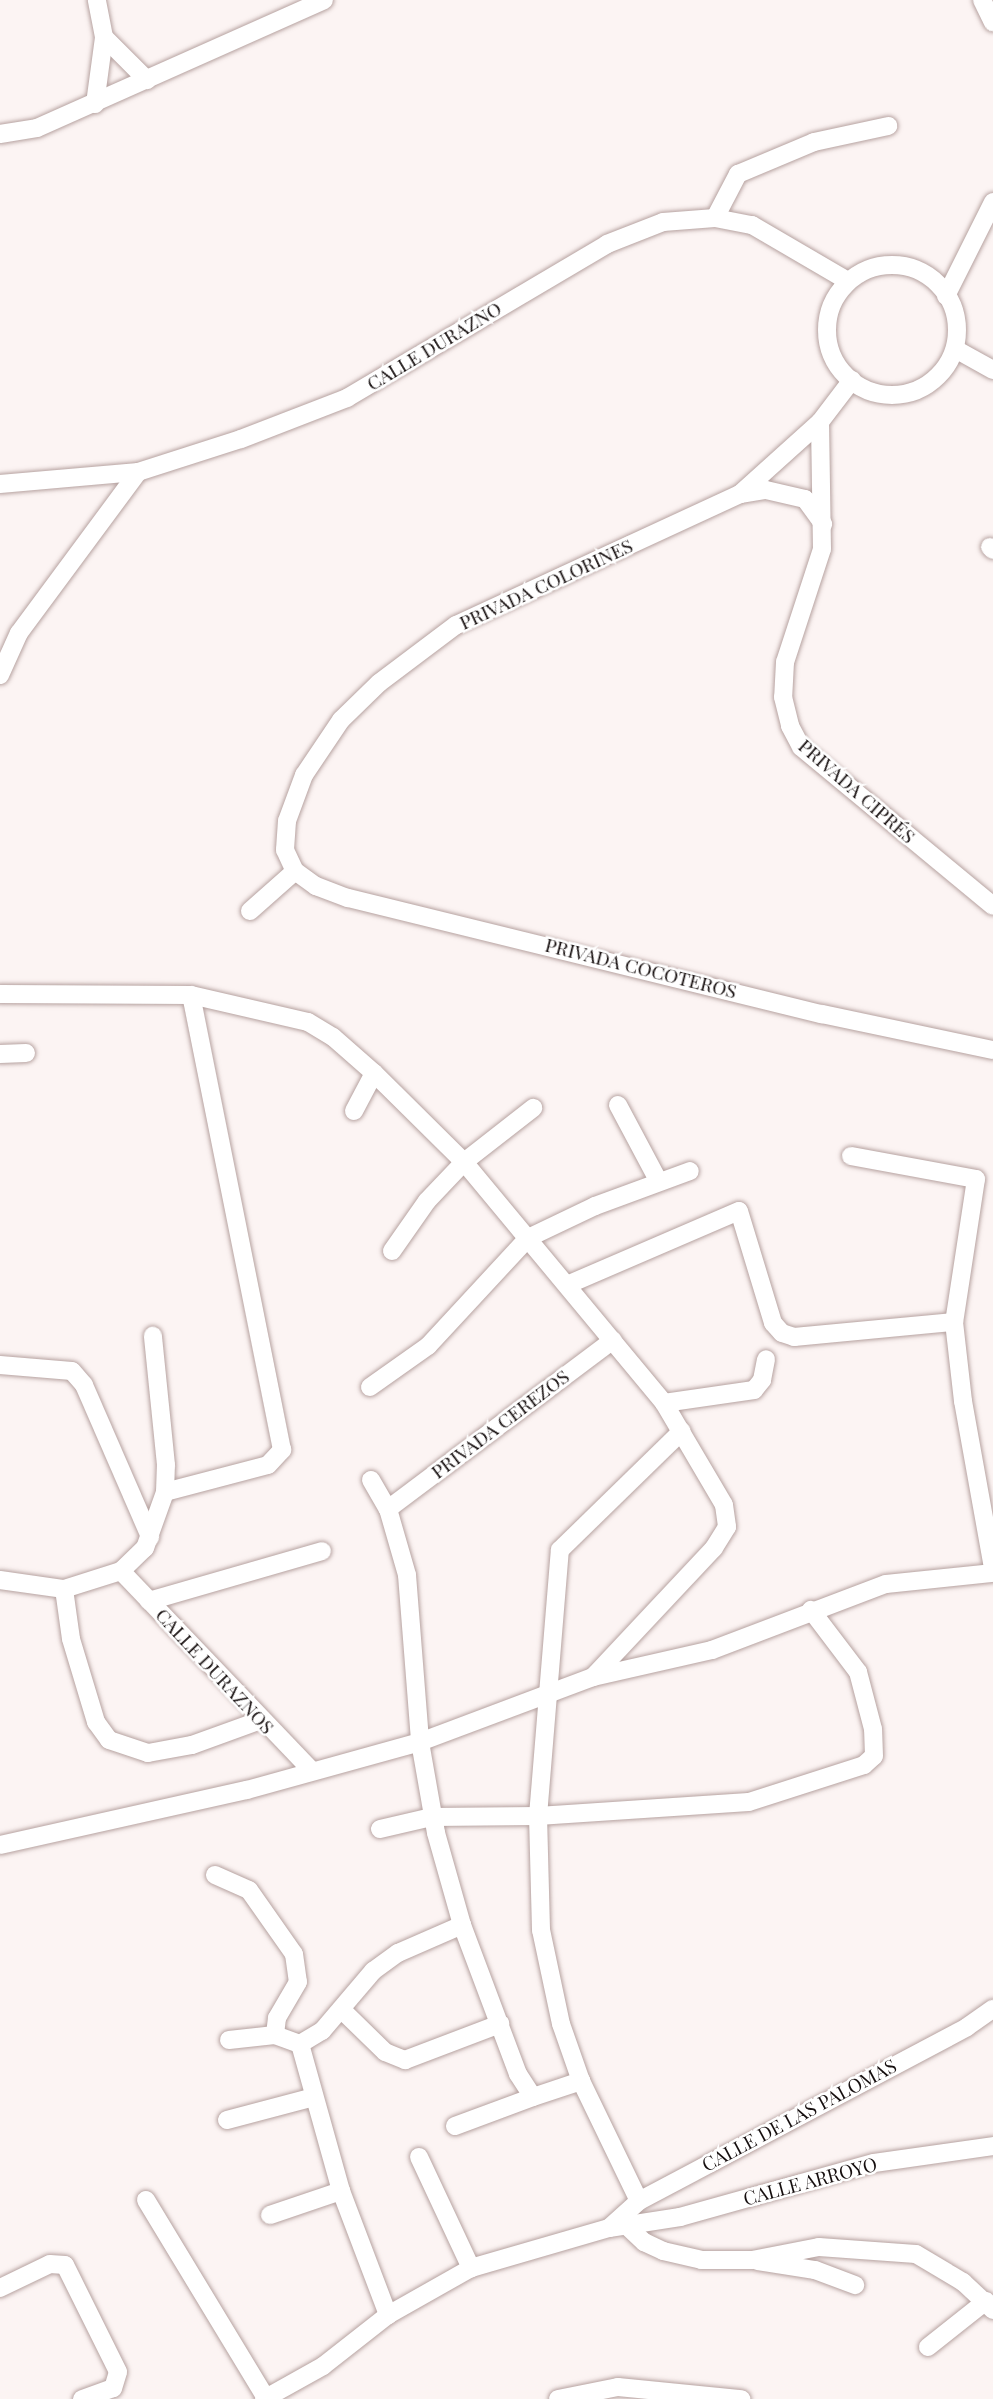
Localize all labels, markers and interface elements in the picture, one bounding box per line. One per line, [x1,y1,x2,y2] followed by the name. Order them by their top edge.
[363,297,505,395] street label: CALLE DURAZNO
[456,534,636,634] street label: PRIVADA COLORINES
[794,734,920,848] street label: PRIVADA CIPRÉS
[543,933,739,1003] street label: PRIVADA COCOTEROS
[427,1365,573,1483] street label: PRIVADA CEREZOS
[151,1604,279,1738] street label: CALLE DURAZNOS
[698,2054,900,2176] street label: CALLE DE LAS PALOMAS
[740,2152,880,2210] street label: CALLE ARROYO

